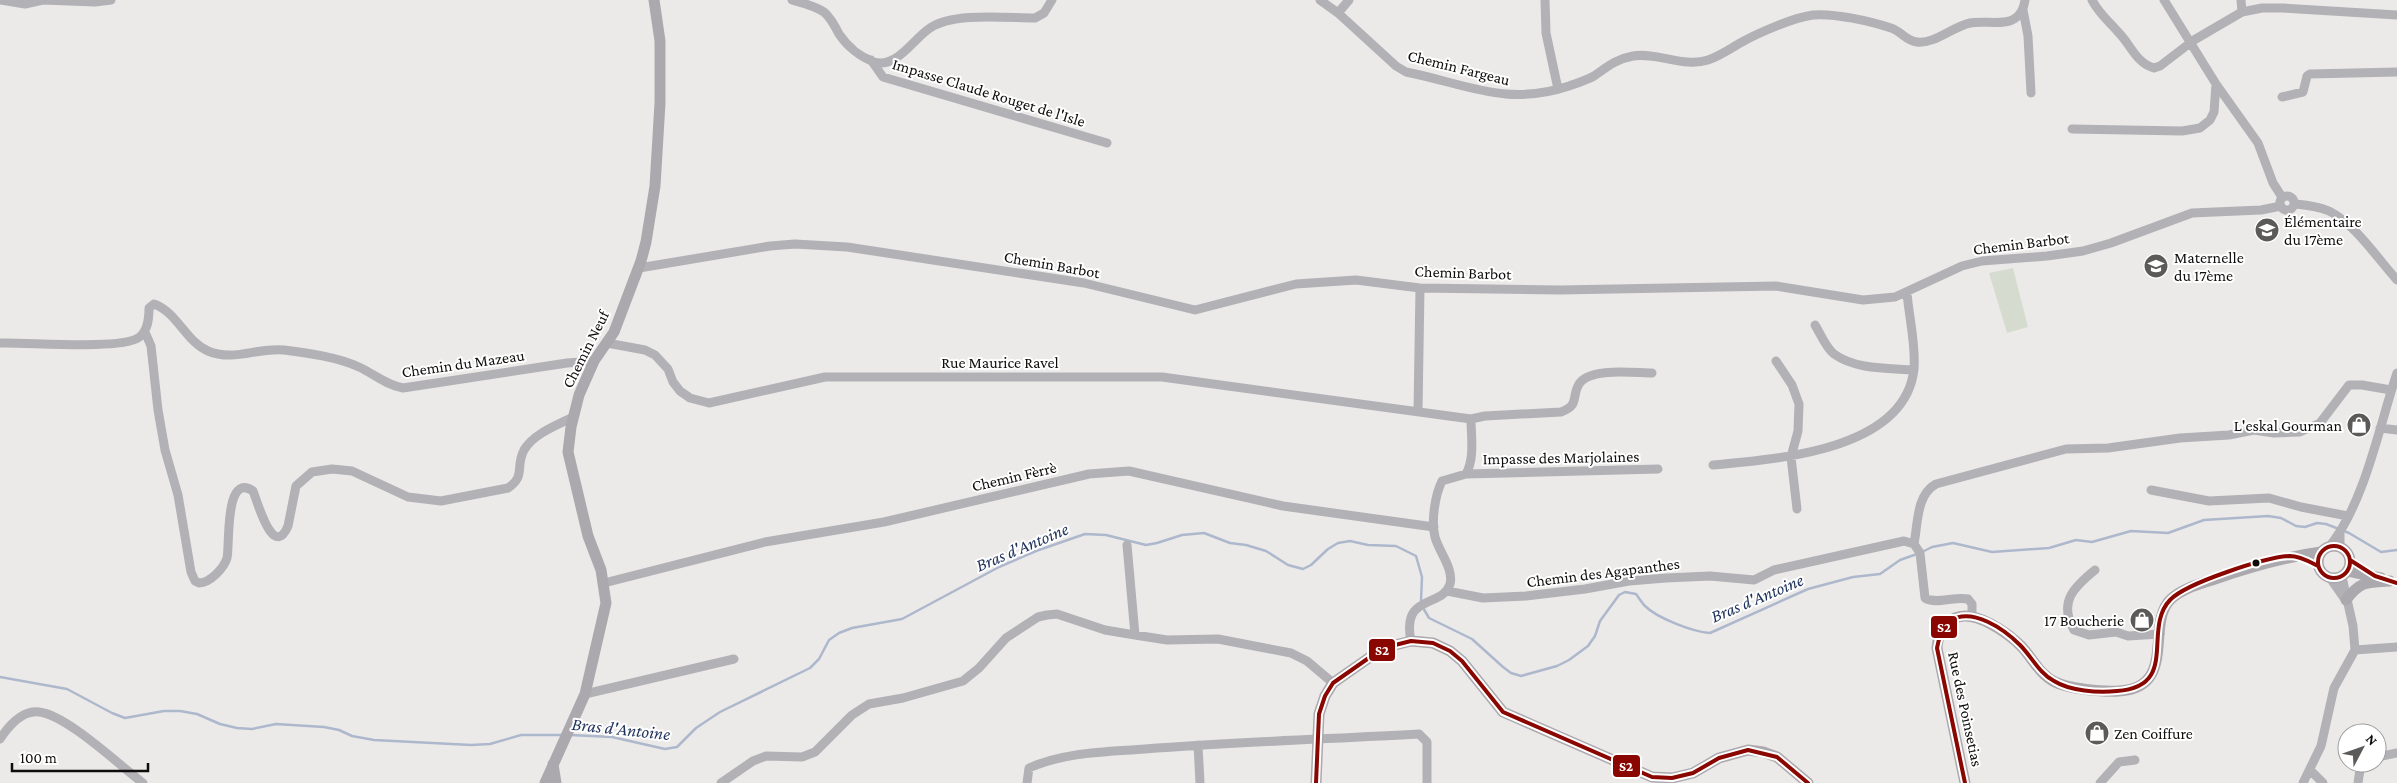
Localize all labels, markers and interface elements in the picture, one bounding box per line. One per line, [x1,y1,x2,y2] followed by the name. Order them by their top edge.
[1406,47,1512,89] street label: Chemin Fargeau
[890,55,1087,131] street label: Impasse Claude Rouget de l'Isle
[2284,213,2362,248] place label: Élémentaire du 17ème
[2254,217,2280,243] school or university icon: Élémentaire du 17ème
[1972,229,2071,258] street label: Chemin Barbot
[1003,248,1102,281] street label: Chemin Barbot
[2174,249,2244,284] place label: Maternelle du 17ème
[2143,253,2169,279] school or university icon: Maternelle du 17ème
[1414,262,1512,283] street label: Chemin Barbot
[559,307,613,391] street label: Chemin Neuf
[400,346,526,381] street label: Chemin du Mazeau
[941,354,1059,371] street label: Rue Maurice Ravel
[2346,412,2372,438] shop icon: L'eskal Gourman
[2234,417,2342,434] place label: L'eskal Gourman
[1482,448,1640,468] street label: Impasse des Marjolaines
[970,458,1058,494] street label: Chemin Fèrrè
[973,518,1071,575] water label: Bras d'Antoine
[1526,555,1681,591] street label: Chemin des Agapanthes
[2251,558,2261,568] unlabelled marker
[1708,569,1806,626] water label: Bras d'Antoine
[2129,607,2155,633] shop icon: 17 Boucherie
[2044,612,2124,629] place label: 17 Boucherie
[1930,615,1958,639] line badge: S2
[1937,619,1951,635] text: S2
[1368,638,1396,662] line badge: S2
[1375,642,1389,658] text: S2
[1945,650,1986,768] street label: Rue des Poinsetias
[571,714,671,744] water label: Bras d'Antoine
[2084,720,2110,746] shop icon: Zen Coiffure
[2337,723,2387,773] north arrow
[2114,725,2193,742] place label: Zen Coiffure
[2363,731,2381,749] text: N
[12,740,149,772] scale bar
[20,750,57,766] text: 100 m
[1612,754,1641,778] line badge: S2
[1619,758,1633,774] text: S2

